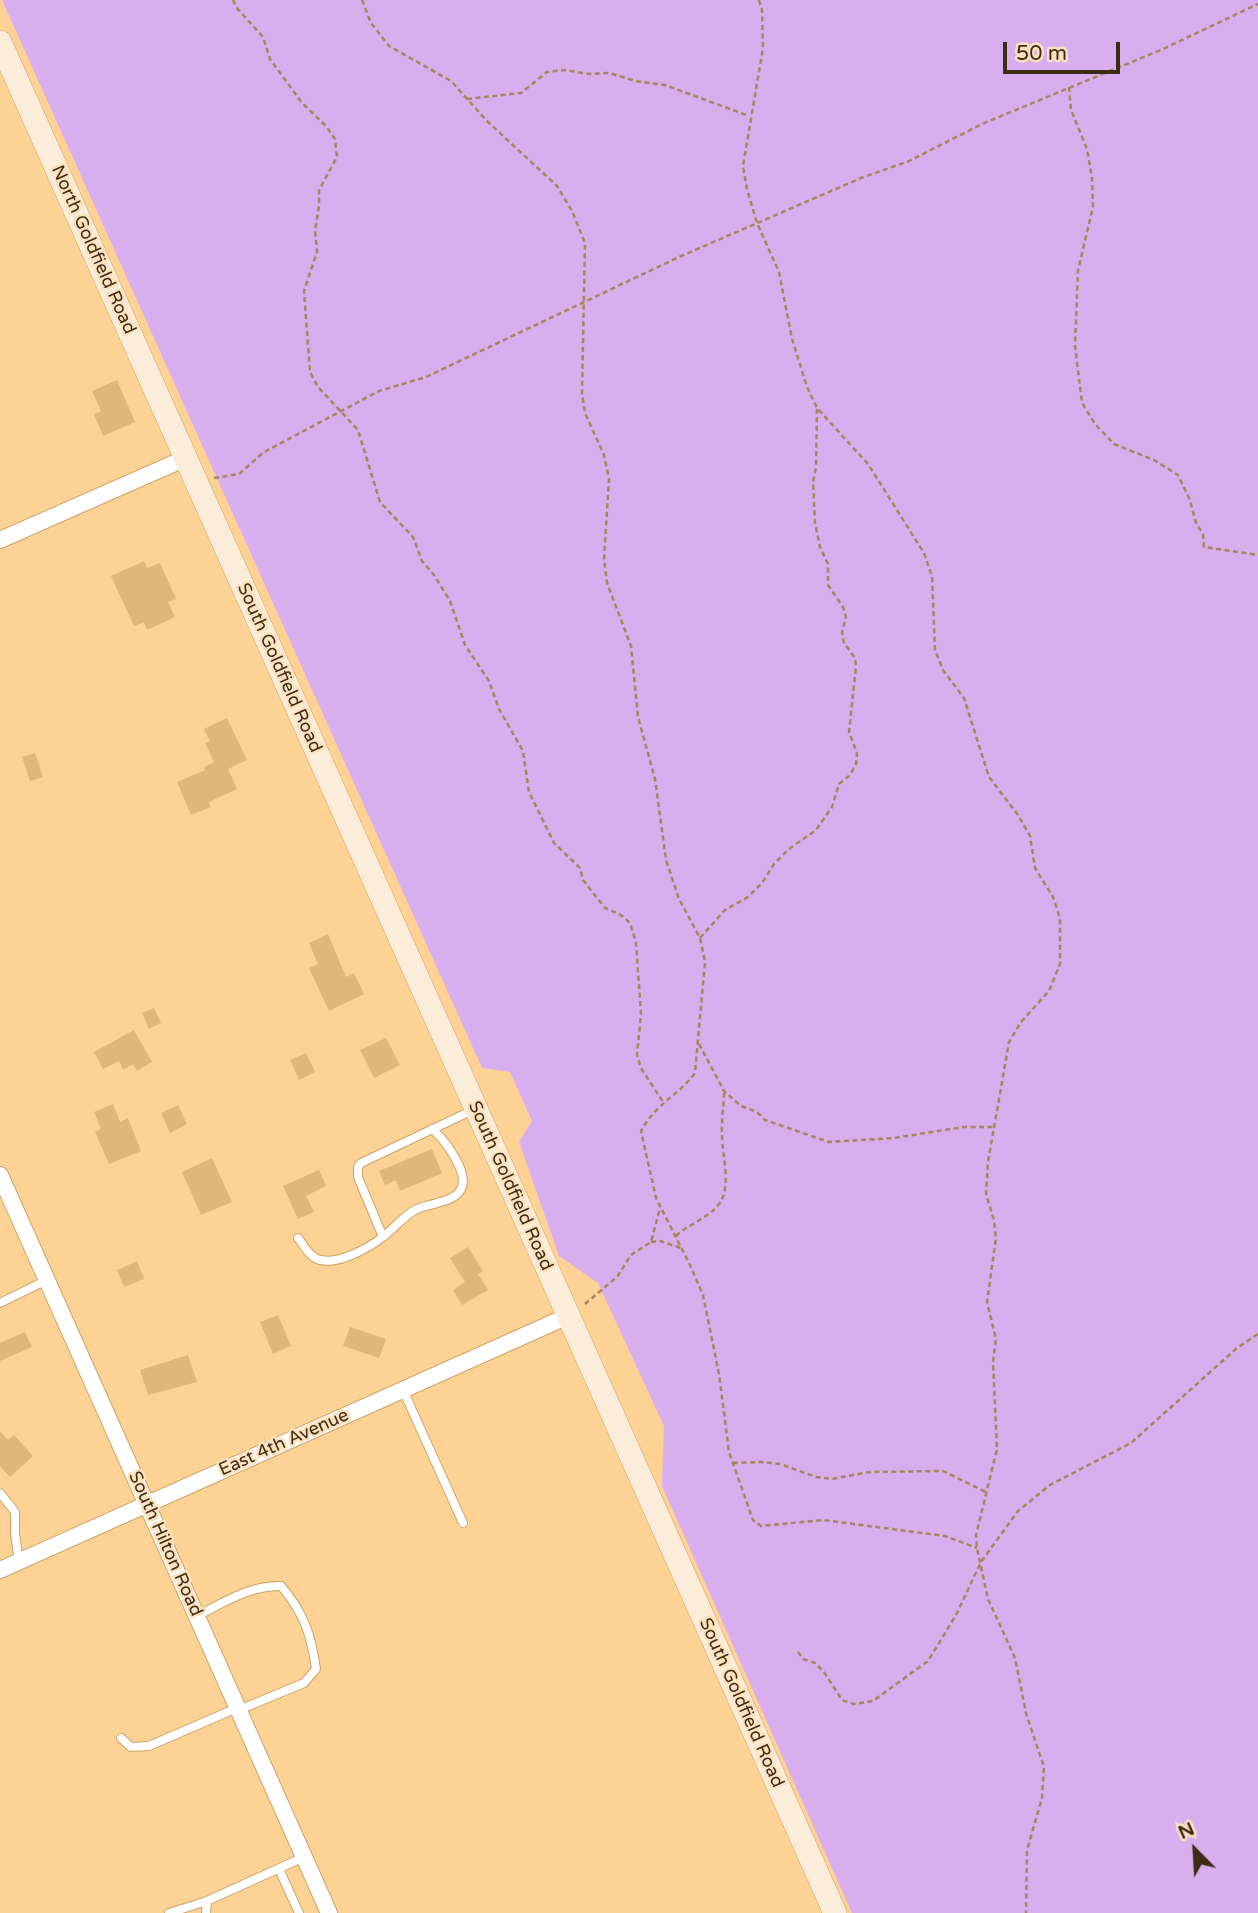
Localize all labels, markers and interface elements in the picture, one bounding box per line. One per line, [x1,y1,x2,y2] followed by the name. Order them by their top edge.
[1006,28,1123,72] scale bar
[1016,41,1067,66] text: 50 m
[46,162,140,338] street label: North Goldfield Road
[232,580,326,756] street label: South Goldfield Road
[463,1098,557,1274] street label: South Goldfield Road
[216,1405,352,1481] street label: East 4th Avenue
[123,1468,207,1620] street label: South Hilton Road
[694,1615,788,1791] street label: South Goldfield Road
[1160,1815,1230,1885] north arrow
[1175,1818,1198,1844] text: N

